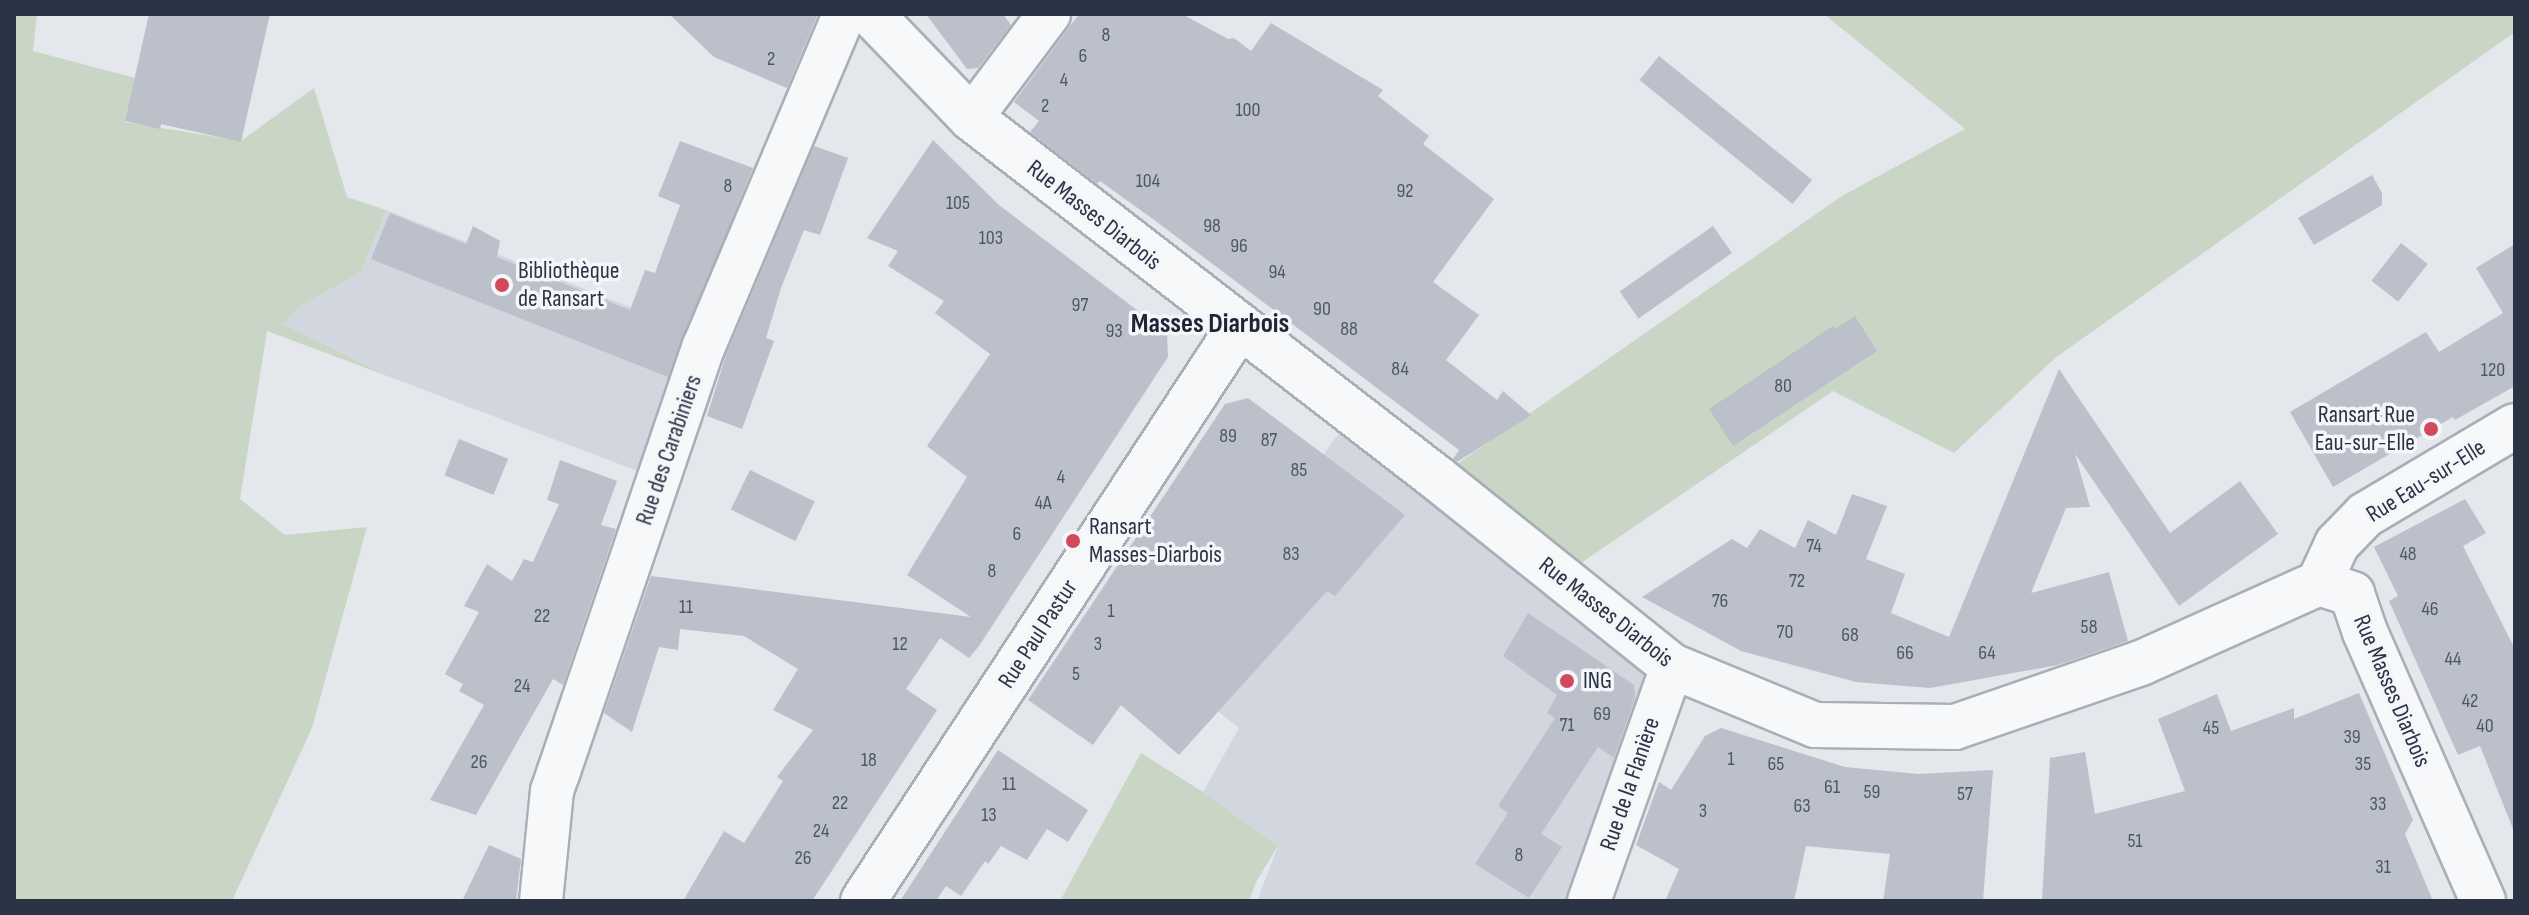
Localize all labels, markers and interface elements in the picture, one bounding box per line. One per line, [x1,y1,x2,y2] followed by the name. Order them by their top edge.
[1102,23,1110,47] house number: 8
[1079,44,1087,68] house number: 6
[767,47,775,71] house number: 2
[1060,68,1068,92] house number: 4
[1041,94,1049,118] house number: 2
[1236,98,1260,122] house number: 100
[1021,154,1167,276] street label: Rue Masses Diarbois
[1136,169,1160,193] house number: 104
[724,174,732,198] house number: 8
[1396,179,1414,203] house number: 92
[946,191,970,215] house number: 105
[1203,214,1221,238] house number: 98
[979,226,1003,250] house number: 103
[1230,234,1248,258] house number: 96
[518,257,619,313] place label: Bibliothèque de Ransart
[1268,260,1286,284] house number: 94
[493,276,511,294] marker: Bibliothèque de Ransart
[1072,293,1088,317] house number: 97
[1313,297,1331,321] house number: 90
[1131,307,1289,341] district label: Masses Diarbois
[1340,317,1358,341] house number: 88
[1105,319,1123,343] house number: 93
[1391,357,1409,381] house number: 84
[2481,358,2505,382] house number: 120
[630,371,708,529] street label: Rue des Carabiniers
[1774,374,1792,398] house number: 80
[2315,401,2415,457] place label: Ransart Rue Eau-sur-Elle
[2422,420,2440,438] marker: Ransart Rue Eau-sur-Elle
[1219,424,1237,448] house number: 89
[1261,428,1277,452] house number: 87
[2361,433,2491,529] street label: Rue Eau-sur-Elle
[1291,458,1307,482] house number: 85
[1057,465,1065,489] house number: 4
[1035,491,1051,515] house number: 4A
[1089,513,1222,569] place label: Ransart Masses-Diarbois
[1013,522,1021,546] house number: 6
[1064,532,1082,550] marker: Ransart Masses-Diarbois
[1806,534,1822,558] house number: 74
[1282,542,1300,566] house number: 83
[2399,542,2417,566] house number: 48
[1533,551,1679,673] street label: Rue Masses Diarbois
[988,559,996,583] house number: 8
[1789,569,1805,593] house number: 72
[992,574,1084,694] street label: Rue Paul Pastur
[1712,589,1728,613] house number: 76
[679,595,693,619] house number: 11
[2421,597,2439,621] house number: 46
[1108,599,1114,623] house number: 1
[534,604,550,628] house number: 22
[2347,611,2437,771] street label: Rue Masses Diarbois
[2081,615,2097,639] house number: 58
[1777,620,1793,644] house number: 70
[1841,623,1859,647] house number: 68
[892,632,908,656] house number: 12
[1094,632,1102,656] house number: 3
[1896,641,1914,665] house number: 66
[1978,641,1996,665] house number: 64
[2445,647,2461,671] house number: 44
[1072,662,1080,686] house number: 5
[1583,667,1612,695] place label: ING
[1558,672,1576,690] marker: ING
[514,674,530,698] house number: 24
[2462,689,2478,713] house number: 42
[1593,702,1611,726] house number: 69
[1559,713,1575,737] house number: 71
[1594,714,1666,854] street label: Rue de la Flanière
[2476,714,2494,738] house number: 40
[2203,716,2219,740] house number: 45
[2343,725,2361,749] house number: 39
[1728,747,1734,771] house number: 1
[861,748,877,772] house number: 18
[471,750,487,774] house number: 26
[1768,752,1784,776] house number: 65
[2355,752,2371,776] house number: 35
[1002,772,1016,796] house number: 11
[1824,775,1840,799] house number: 61
[1864,780,1880,804] house number: 59
[1957,782,1973,806] house number: 57
[832,791,848,815] house number: 22
[2370,792,2386,816] house number: 33
[1793,794,1811,818] house number: 63
[1699,799,1707,823] house number: 3
[981,803,997,827] house number: 13
[813,819,829,843] house number: 24
[2127,829,2143,853] house number: 51
[1515,843,1523,867] house number: 8
[795,846,811,870] house number: 26
[2375,855,2391,879] house number: 31

